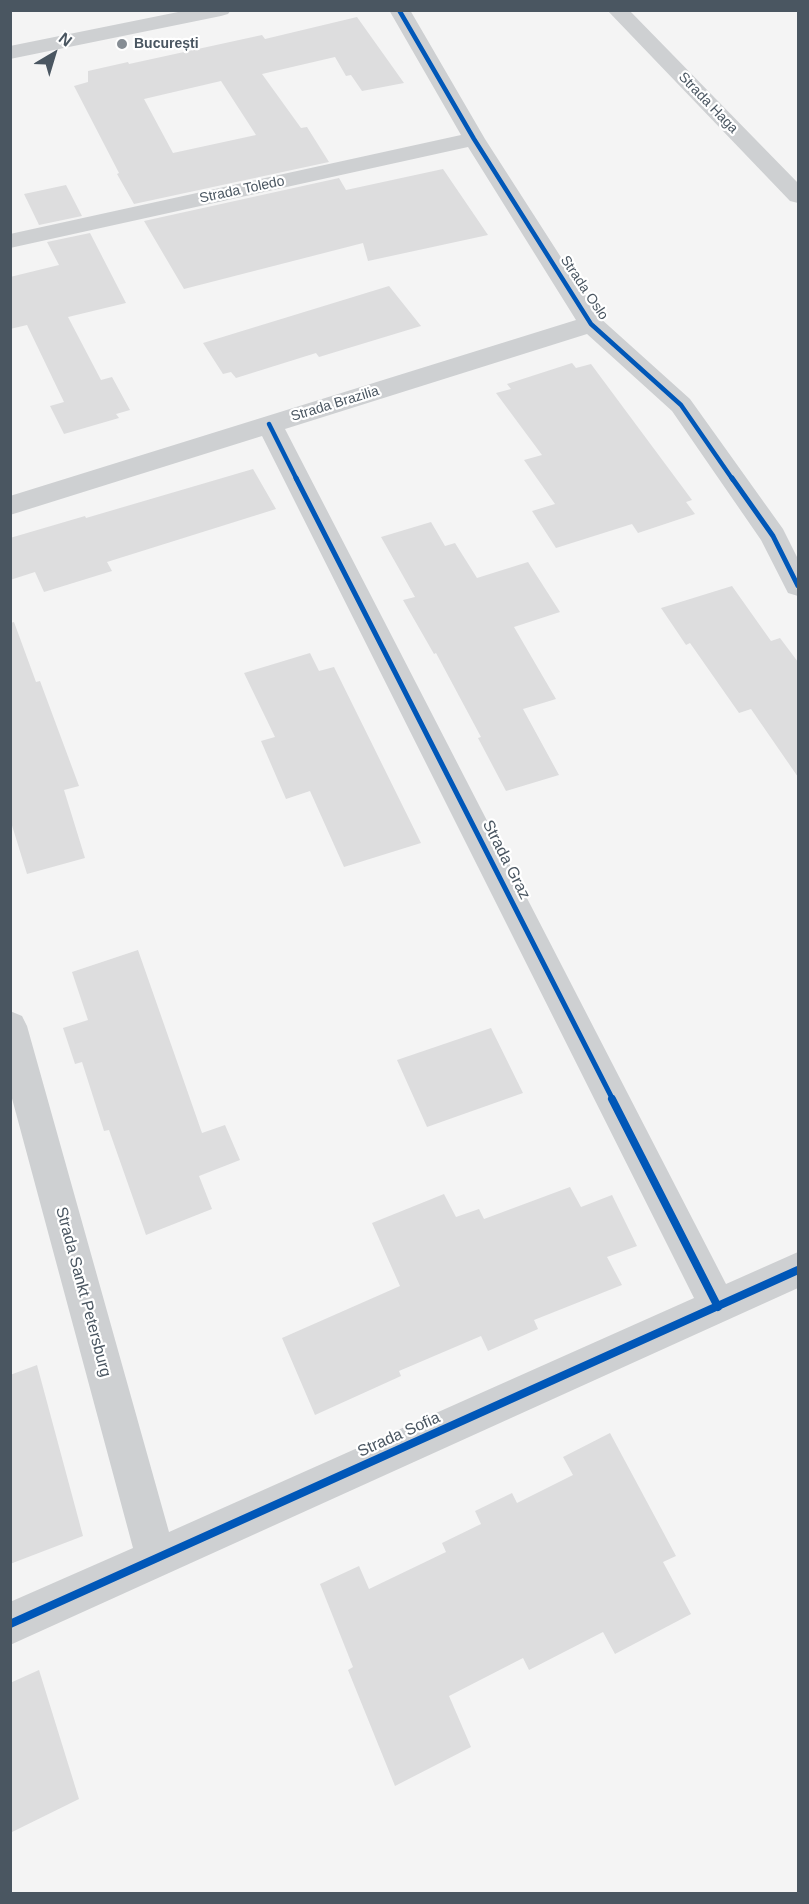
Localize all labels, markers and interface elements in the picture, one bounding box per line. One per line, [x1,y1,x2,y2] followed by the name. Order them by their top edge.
[24,24,84,84] north arrow
[56,29,75,50] text: N
[134,36,199,52] place label: București
[115,37,129,51] marker: București
[675,69,741,137] street label: Strada Haga
[198,173,286,207] street label: Strada Toledo
[556,253,612,323] street label: Strada Oslo
[289,383,381,425] street label: Strada Brazilia
[478,817,534,903] street label: Strada Graz
[51,1205,115,1379] street label: Strada Sankt Petersburg
[355,1408,443,1462] street label: Strada Sofia

